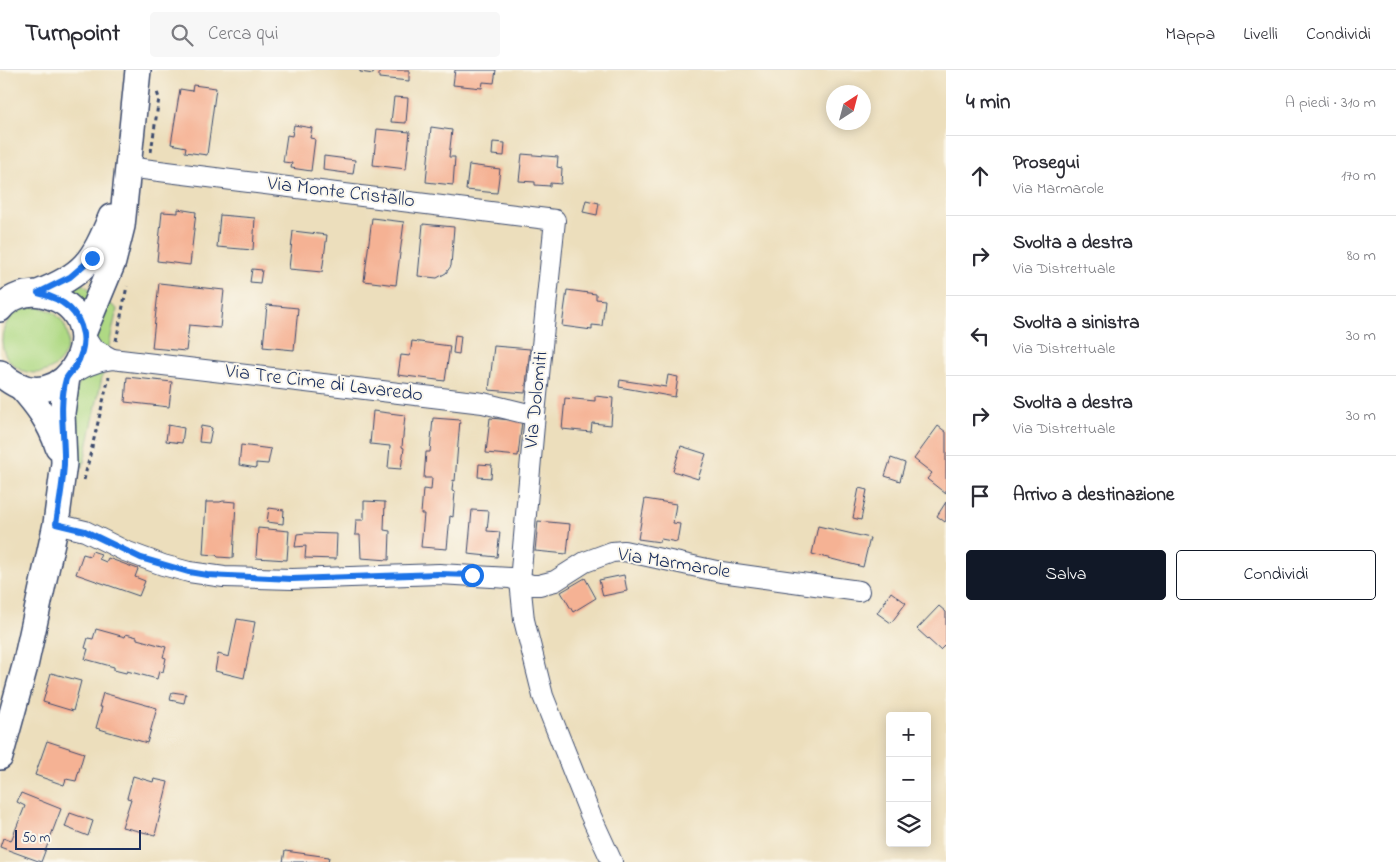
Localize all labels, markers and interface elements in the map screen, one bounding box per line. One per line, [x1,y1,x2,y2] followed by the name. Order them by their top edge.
[150,12,500,57] search box
[25,17,120,52] text: Turnpoint
[168,21,196,49] icon: search
[208,21,278,48] text: Cerca qui
[1165,22,1215,48] text: Mappa
[1243,22,1278,48] text: Livelli
[1306,22,1371,48] text: Condividi
[826,85,871,130] north arrow
[966,88,1010,118] text: 4 min
[1285,91,1376,115] text: A piedi · 310 m
[1013,150,1080,177] text: Prosegui
[966,162,994,190] icon: ahead
[1341,164,1376,188] text: 170 m
[265,169,416,216] street label: Via Monte Cristallo
[1013,177,1104,201] text: Via Marmarole
[1013,230,1133,257] text: Svolta a destra
[966,242,994,270] icon: right
[1347,244,1376,268] text: 80 m
[81,247,104,270] route end
[1013,257,1115,281] text: Via Distrettuale
[1013,310,1140,337] text: Svolta a sinistra
[966,322,994,350] icon: left
[1346,324,1376,348] text: 30 m
[1013,337,1115,361] text: Via Distrettuale
[517,350,557,451] street label: Via Dolomiti
[223,357,424,411] street label: Via Tre Cime di Lavaredo
[1013,390,1133,417] text: Svolta a destra
[966,402,994,430] icon: right
[1346,404,1376,428] text: 30 m
[1013,417,1115,441] text: Via Distrettuale
[966,482,994,510] icon: arrive
[1013,482,1174,509] text: Arrivo a destinazione
[615,541,732,587] street label: Via Marmarole
[966,550,1166,600] button: Salva
[1176,550,1376,600] button: Condividi
[461,564,484,587] route start
[886,712,931,847] map controls
[886,712,931,757] button: +
[886,757,931,802] button: −
[886,802,931,847] button: layers
[15,827,141,850] scale bar
[22,828,50,849] text: 50 m

